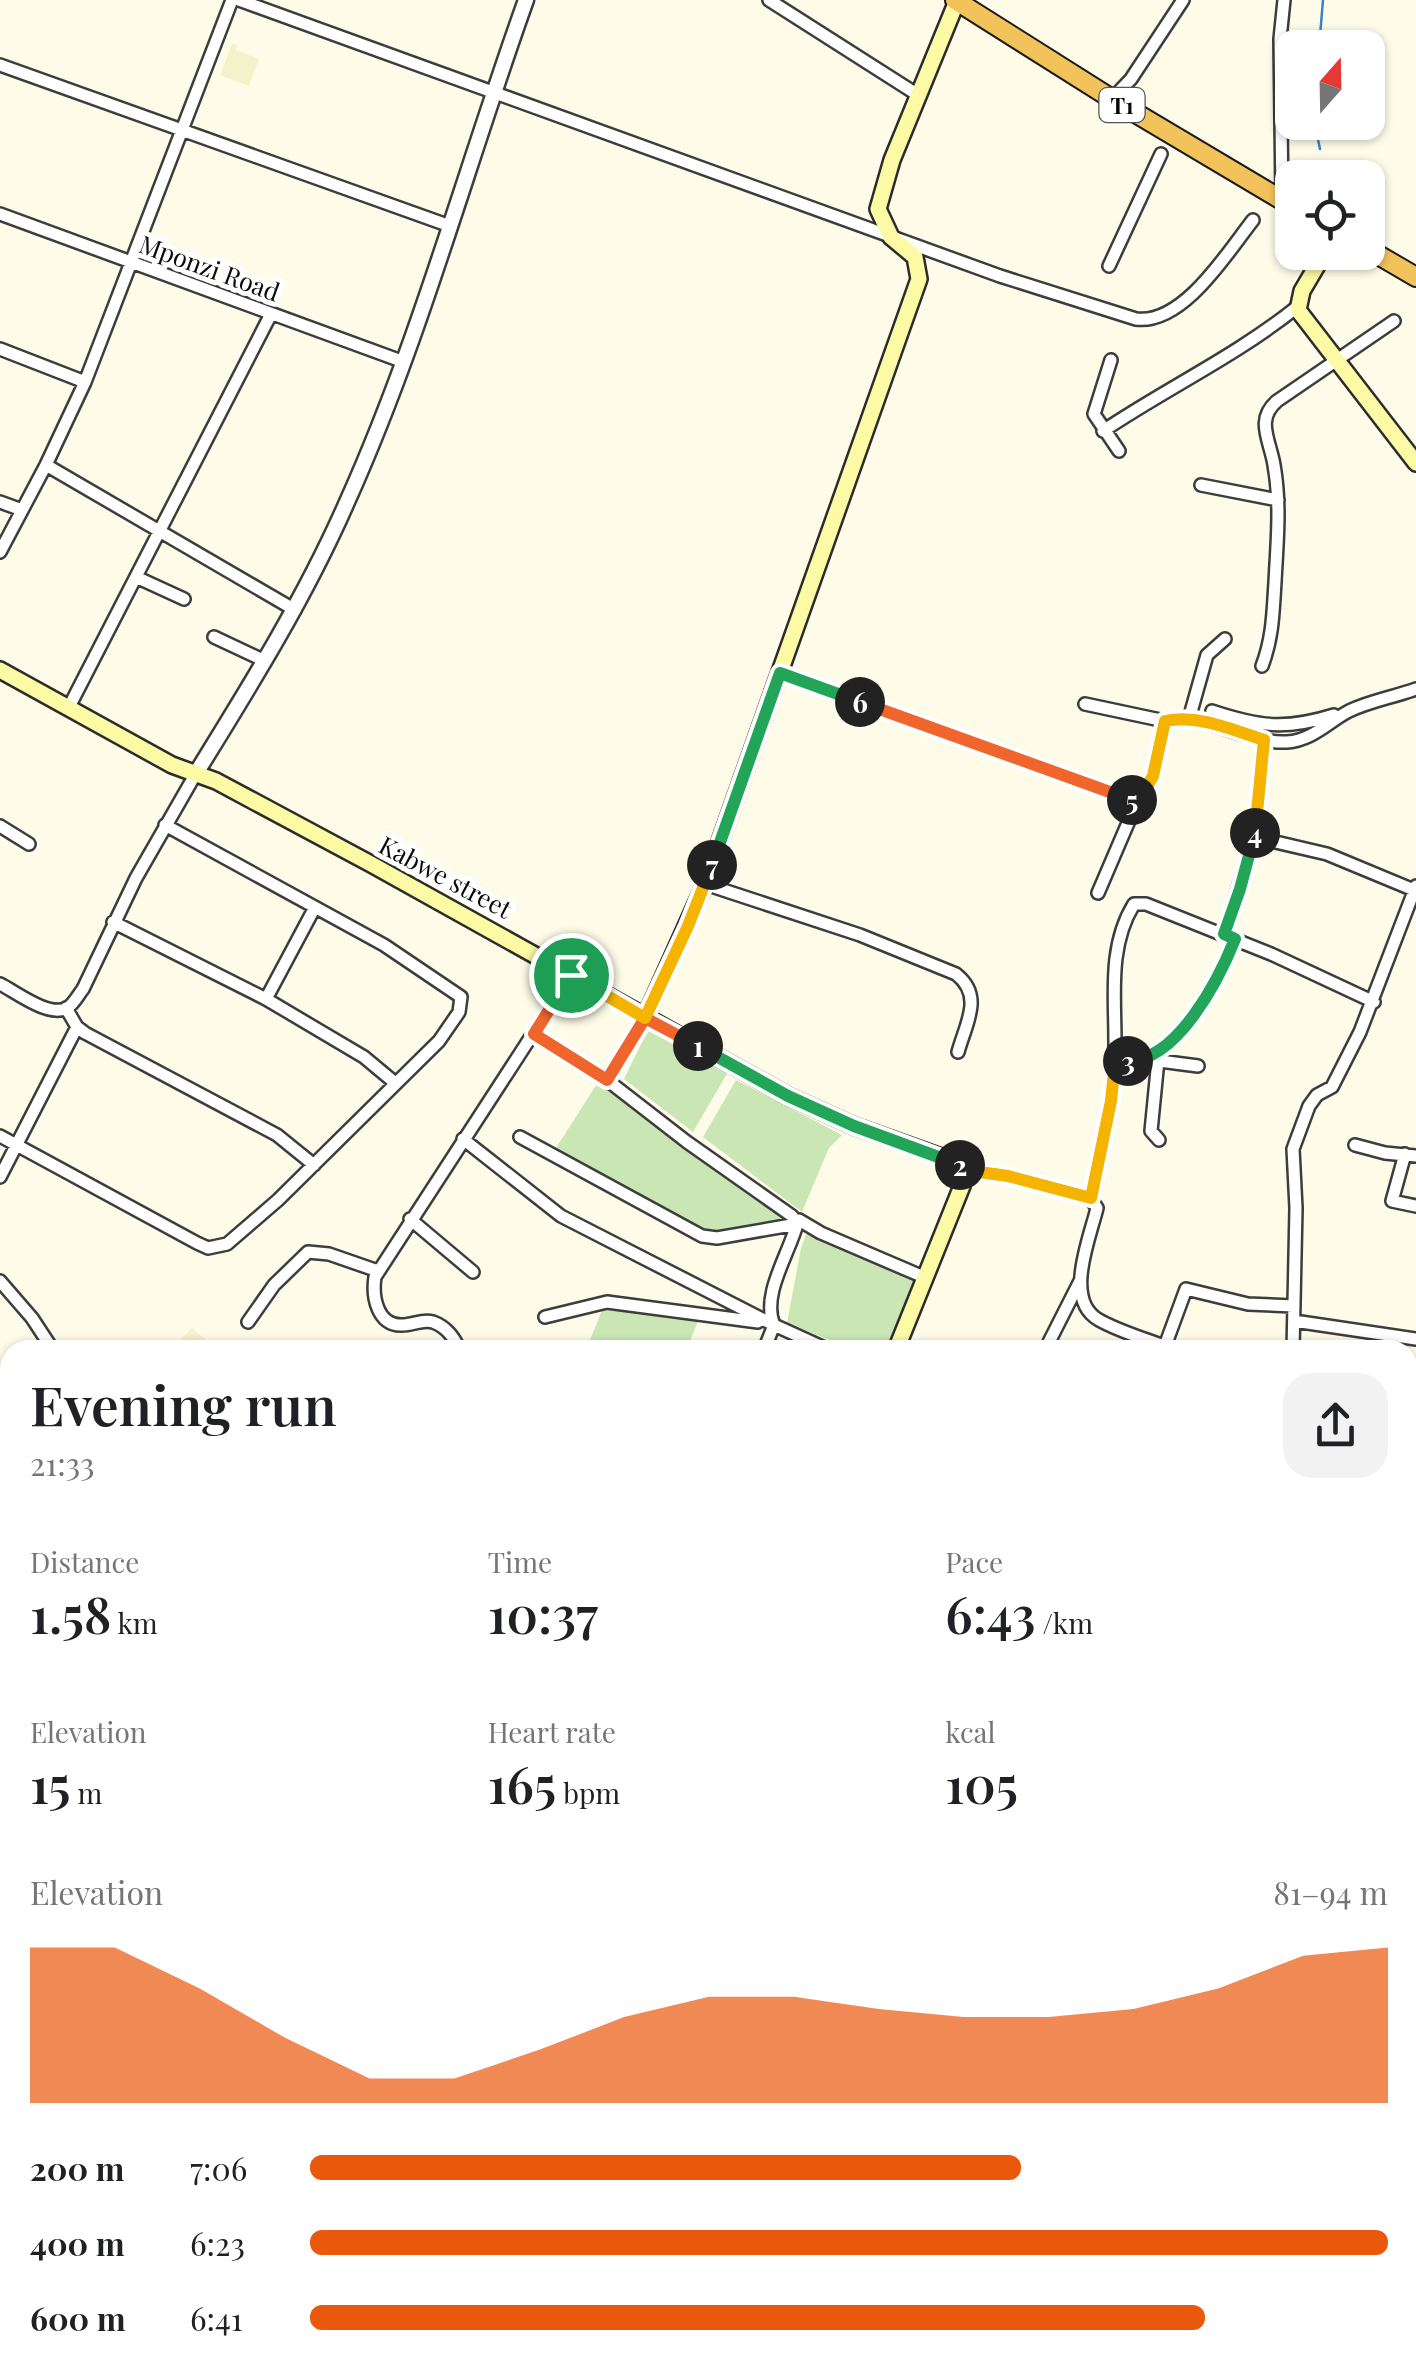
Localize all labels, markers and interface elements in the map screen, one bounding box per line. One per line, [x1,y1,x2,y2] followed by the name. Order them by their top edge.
[1275,30,1385,140] north arrow
[1275,30,1385,270] map controls
[1100,88,1144,122] road number: T1
[1275,160,1385,270] button: locate
[135,226,285,308] street label: Mponzi Road
[835,677,885,727] pin: 6
[852,683,868,720] text: 6
[1107,775,1157,825] pin: 5
[1126,781,1138,818] text: 5
[1230,808,1280,858] pin: 4
[1248,814,1262,851] text: 4
[374,827,519,925] street label: Kabwe street
[687,840,737,890] pin: 7
[706,846,718,883] text: 7
[529,933,614,1018] pin
[544,948,599,1003] icon: arrive
[673,1021,723,1071] pin: 1
[693,1027,703,1064] text: 1
[1103,1036,1153,1086] pin: 3
[1121,1042,1135,1079] text: 3
[935,1140,985,1190] pin: 2
[953,1146,967,1183] text: 2
[30,1366,337,1440] text: Evening run
[1283,1373,1388,1478] button: share
[30,1441,95,1484] text: 21:33
[30,1543,139,1580] text: Distance
[488,1543,552,1580] text: Time
[945,1543,1003,1580] text: Pace
[30,1580,111,1647] text: 1.58
[488,1580,598,1647] text: 10:37
[945,1580,1035,1647] text: 6:43
[111,1604,158,1641] text: km
[1035,1604,1093,1641] text: /km
[30,1713,146,1750] text: Elevation
[488,1713,616,1750] text: Heart rate
[945,1713,996,1750] text: kcal
[30,1750,71,1817] text: 15
[488,1750,556,1817] text: 165
[945,1750,1018,1817] text: 105
[71,1774,102,1811] text: m
[556,1774,620,1811] text: bpm
[30,1870,163,1913] text: Elevation
[1273,1870,1388,1913] text: 81–94 m
[30,2146,124,2189] text: 200 m
[190,2146,247,2189] text: 7:06
[30,2221,125,2264] text: 400 m
[190,2221,245,2264] text: 6:23
[30,2296,126,2339] text: 600 m
[190,2296,243,2339] text: 6:41

